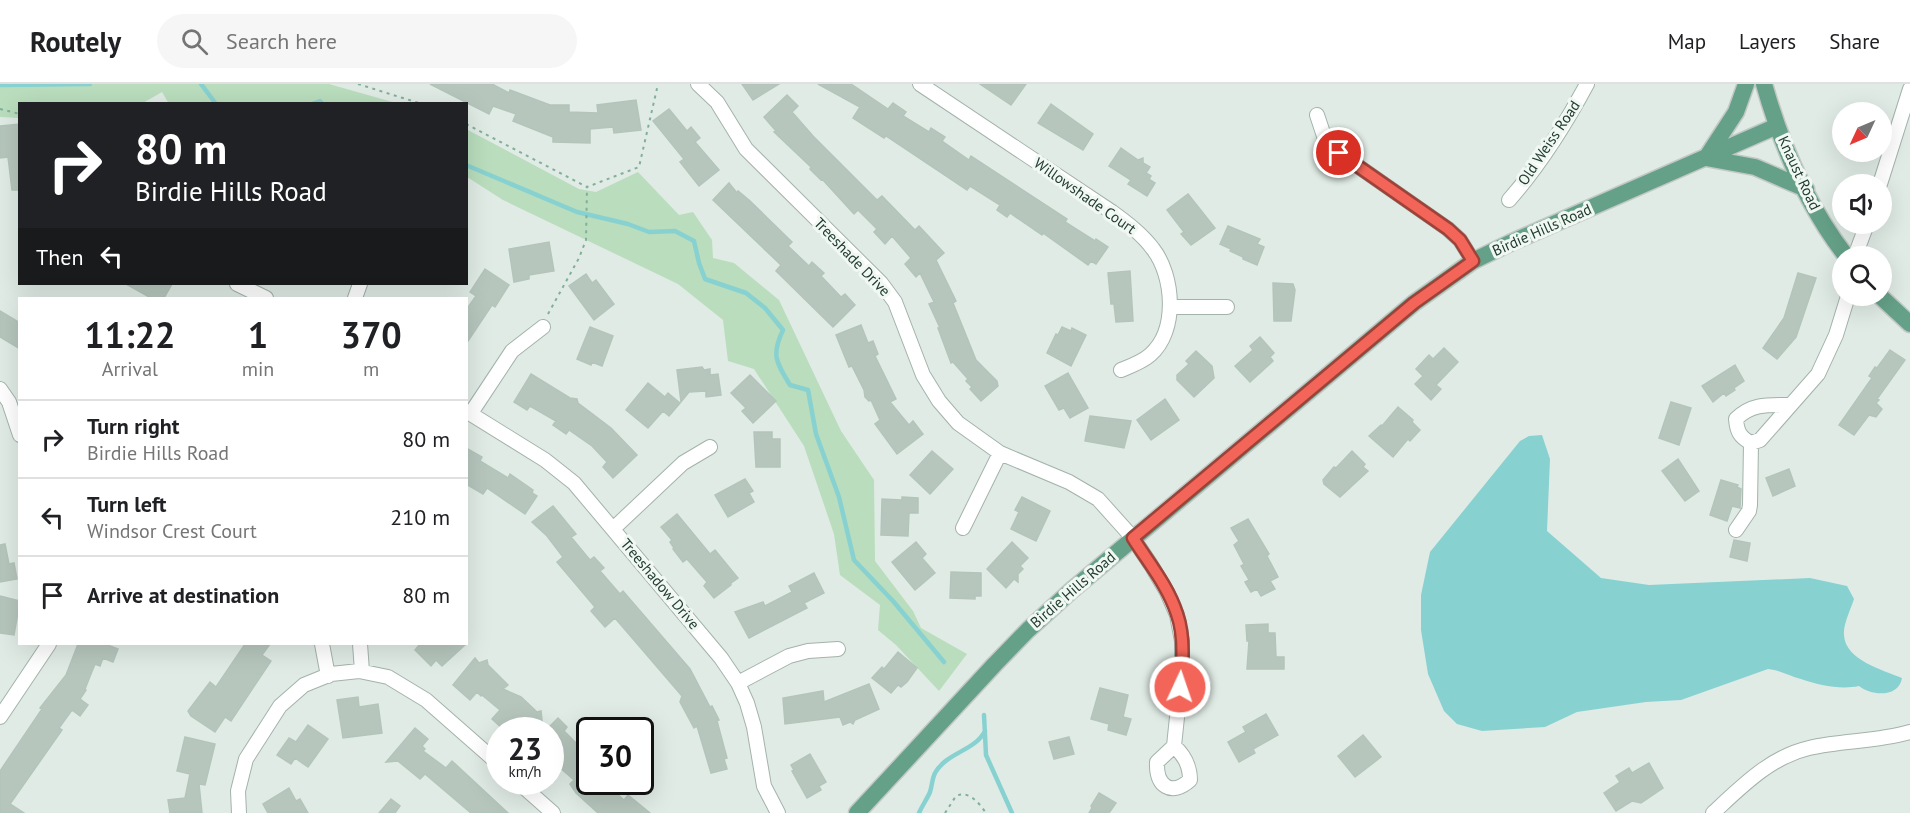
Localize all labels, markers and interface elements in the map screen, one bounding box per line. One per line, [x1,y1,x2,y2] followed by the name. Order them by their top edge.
[157,14,577,68] search box
[30,23,121,60] text: Routely
[178,25,211,58] icon: search
[226,27,337,55] text: Search here
[1668,28,1706,55] text: Map
[1739,28,1796,55] text: Layers
[1829,28,1880,55] text: Share
[1513,97,1584,189] street label: Old Weiss Road
[1832,102,1892,162] north arrow
[1832,102,1892,306] map controls
[135,121,227,176] text: 80 m
[36,126,114,204] icon: right
[1313,127,1364,178] pin
[1774,133,1825,213] street label: Knaust Road
[1322,136,1355,169] icon: arrive
[1030,153,1140,238] street label: Willowshade Court
[135,174,327,208] text: Birdie Hills Road
[1832,174,1892,234] button: sound
[1489,199,1594,260] street label: Birdie Hills Road
[810,213,895,300] street label: Treeshade Drive
[95,240,128,273] icon: left
[36,243,83,271] text: Then
[1832,246,1892,306] button: search
[84,311,176,358] text: 11:22
[248,311,268,358] text: 1
[341,311,402,358] text: 370
[102,356,158,382] text: Arrival
[242,356,274,382] text: min
[363,356,379,382] text: m
[87,412,179,440] text: Turn right
[36,423,69,456] icon: right
[402,425,450,453] text: 80 m
[87,440,229,466] text: Birdie Hills Road
[87,490,167,518] text: Turn left
[36,501,69,534] icon: left
[390,503,450,531] text: 210 m
[87,518,257,544] text: Windsor Crest Court
[617,534,704,633] street label: Treeshadow Drive
[1026,548,1119,632] street label: Birdie Hills Road
[36,579,69,612] icon: arrive
[87,581,279,609] text: Arrive at destination
[402,581,450,609] text: 80 m
[1148,655,1212,719] position arrow
[576,717,654,795] speed limit sign: 30
[508,729,542,768] text: 23
[509,762,541,781] text: km/h

